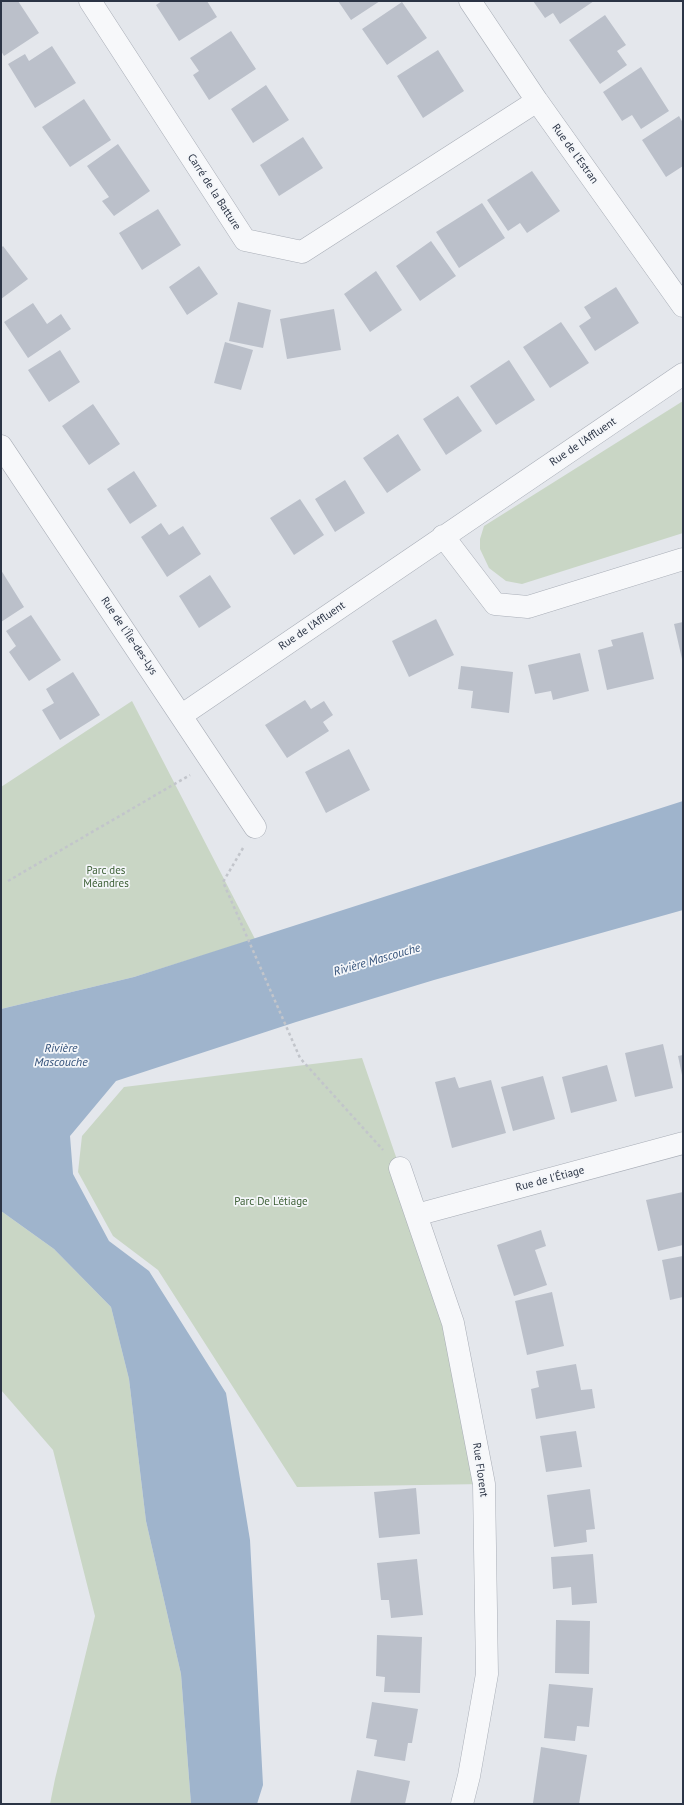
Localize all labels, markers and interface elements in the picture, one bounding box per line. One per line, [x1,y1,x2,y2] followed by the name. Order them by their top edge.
[549,122,601,186] street label: Rue de l'Estran
[184,151,244,233] street label: Carré de la Batture
[547,415,619,469] street label: Rue de l'Affluent
[98,594,160,678] street label: Rue de l'Île-des-Lys
[276,599,348,653] street label: Rue de l'Affluent
[83,864,129,890] park label: Parc des Méandres
[332,941,422,979] water label: Rivière Mascouche
[34,1042,88,1070] water label: Rivière Mascouche
[514,1164,586,1194] street label: Rue de l'Étiage
[234,1195,308,1209] park label: Parc De L'étiage
[470,1442,490,1498] street label: Rue Florent

